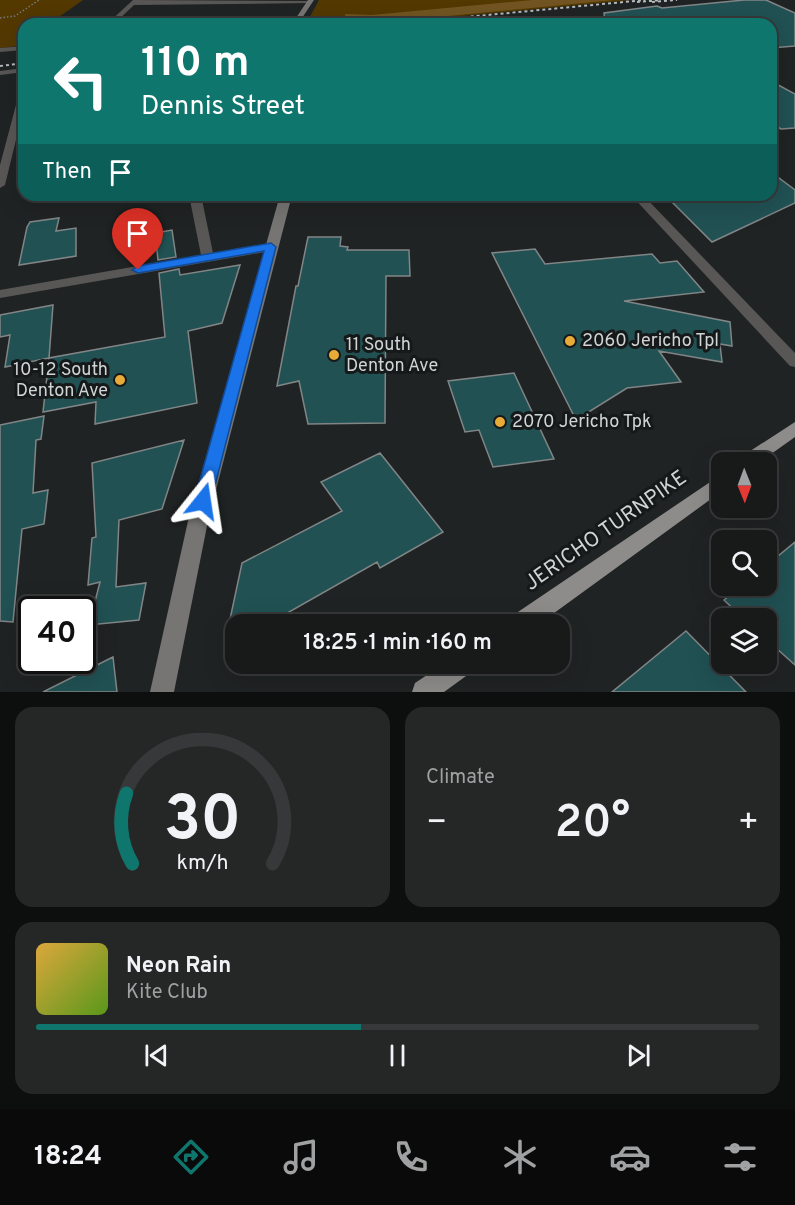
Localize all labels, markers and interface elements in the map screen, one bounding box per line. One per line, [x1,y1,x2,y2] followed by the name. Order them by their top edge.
[141,38,250,91] text: 110 m
[42,42,120,120] icon: left
[141,90,305,124] text: Dennis Street
[104,156,137,189] icon: arrive
[42,159,92,186] text: Then
[112,208,163,270] pin
[121,217,154,250] icon: arrive
[582,330,719,353] place label: 2060 Jericho Tpl
[346,334,438,378] place label: 11 South Denton Ave
[563,334,577,348] marker: 2060 Jericho Tpl
[327,348,341,362] marker: 11 South Denton Ave
[13,359,108,403] place label: 10-12 South Denton Ave
[113,373,127,387] marker: 10-12 South Denton Ave
[512,411,651,434] place label: 2070 Jericho Tpk
[493,415,507,429] marker: 2070 Jericho Tpk
[711,452,777,518] north arrow
[711,452,777,674] map controls
[520,465,692,597] street label: JERICHO TURNPIKE
[171,469,235,533] position arrow
[711,530,777,596] button: search
[18,596,96,674] speed limit sign: 40
[711,608,777,674] button: layers
[303,630,492,657] text: 18:25 · 1 min · 160 m
[426,765,495,791] text: Climate
[164,783,241,862] text: 30
[555,796,630,853] text: 20°
[426,803,447,845] text: −
[738,803,759,845] text: +
[176,850,229,877] text: km/h
[126,953,231,980] text: Neon Rain
[126,980,208,1006] text: Kite Club
[140,1039,173,1072] icon: previous
[381,1039,414,1072] icon: pause
[622,1039,655,1072] icon: next
[170,1136,212,1178] icon: directions
[280,1136,322,1178] icon: music
[390,1136,432,1178] icon: phone
[499,1136,541,1178] icon: climate
[609,1136,651,1178] icon: car
[719,1136,761,1178] icon: filters
[34,1140,102,1174] text: 18:24

